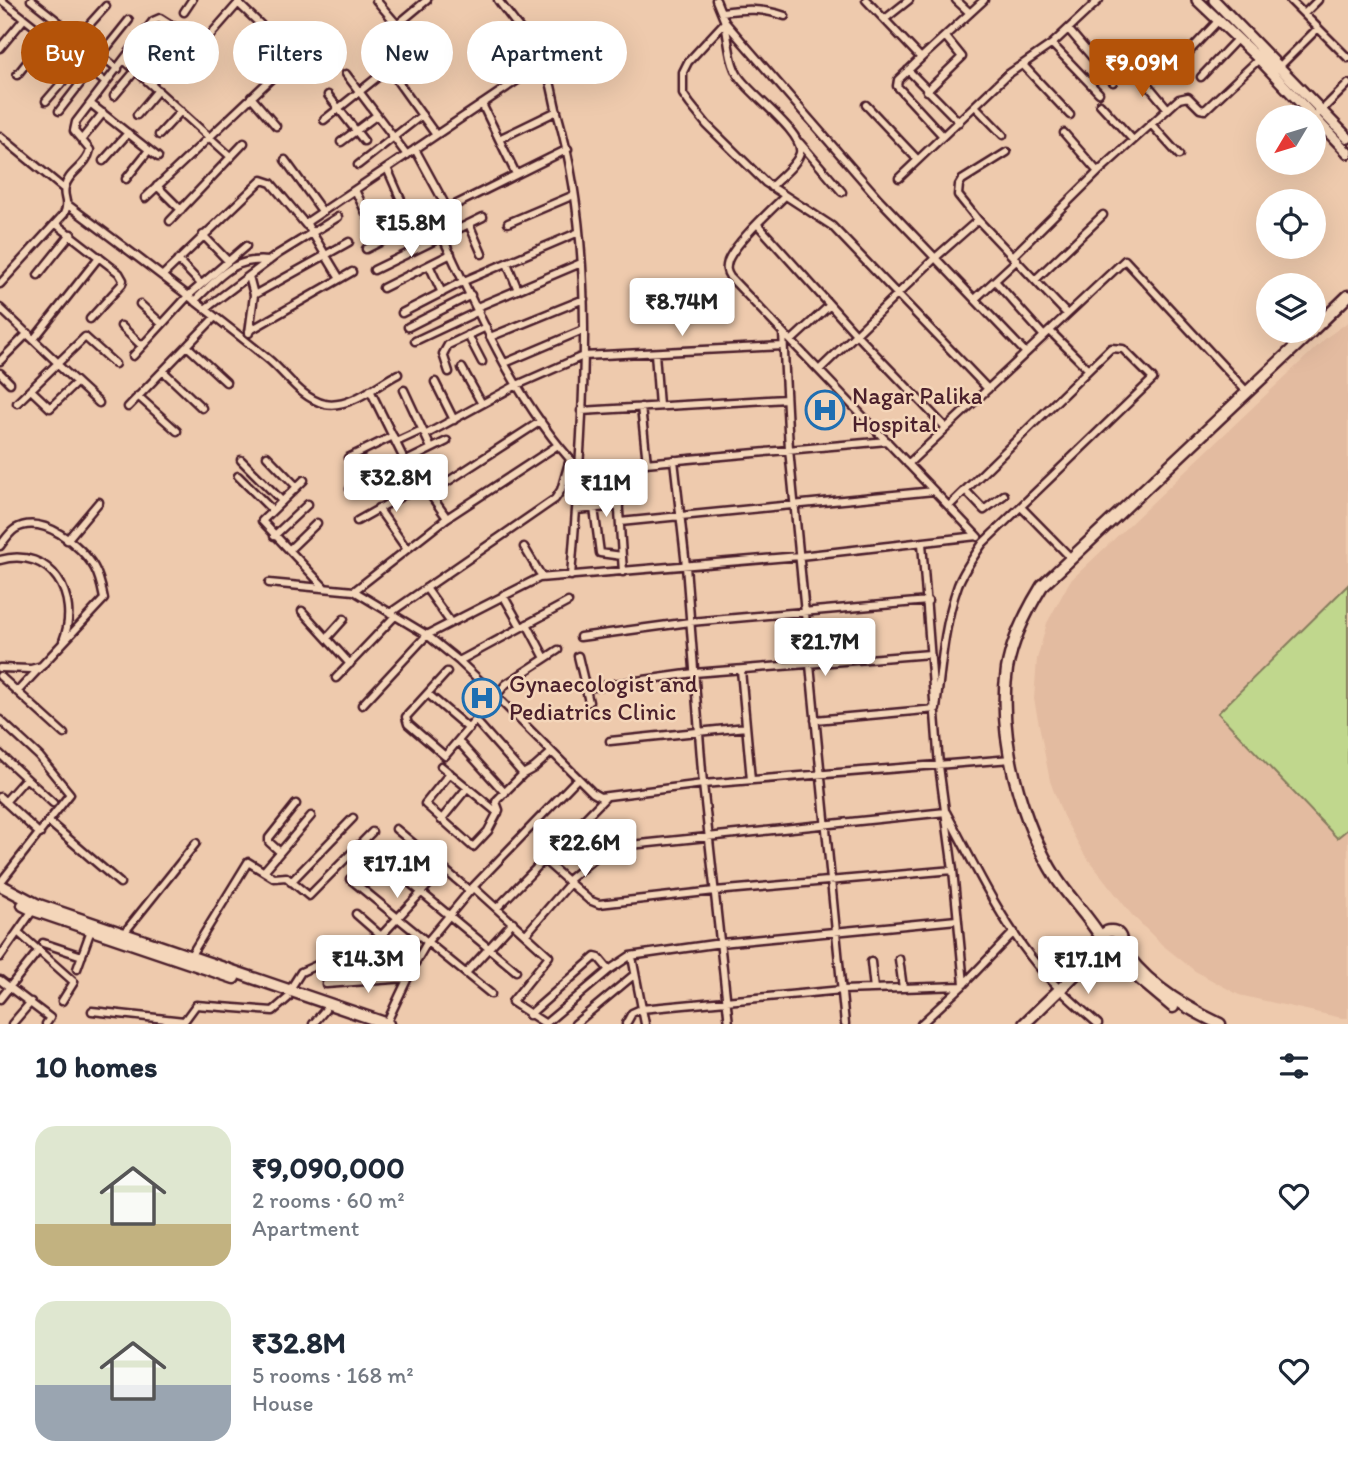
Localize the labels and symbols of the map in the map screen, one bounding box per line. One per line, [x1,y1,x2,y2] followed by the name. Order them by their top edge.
[1085,40,1199,99] pin: ₹9.09M
[1256,105,1326,175] north arrow
[354,200,468,259] pin: ₹15.8M
[625,278,739,338] pin: ₹8.74M
[852,381,983,438] place label: Nagar Palika Hospital
[804,389,846,431] hospital icon: Nagar Palika Hospital
[339,454,453,514] pin: ₹32.8M
[565,460,647,519] pin: ₹11M
[768,618,882,678] pin: ₹21.7M
[509,669,698,726] place label: Gynaecologist and Pediatrics Clinic
[461,677,503,719] hospital icon: Gynaecologist and Pediatrics Clinic
[528,820,642,879] pin: ₹22.6M
[340,841,454,900] pin: ₹17.1M
[311,936,425,995] pin: ₹14.3M
[1031,936,1145,996] pin: ₹17.1M

